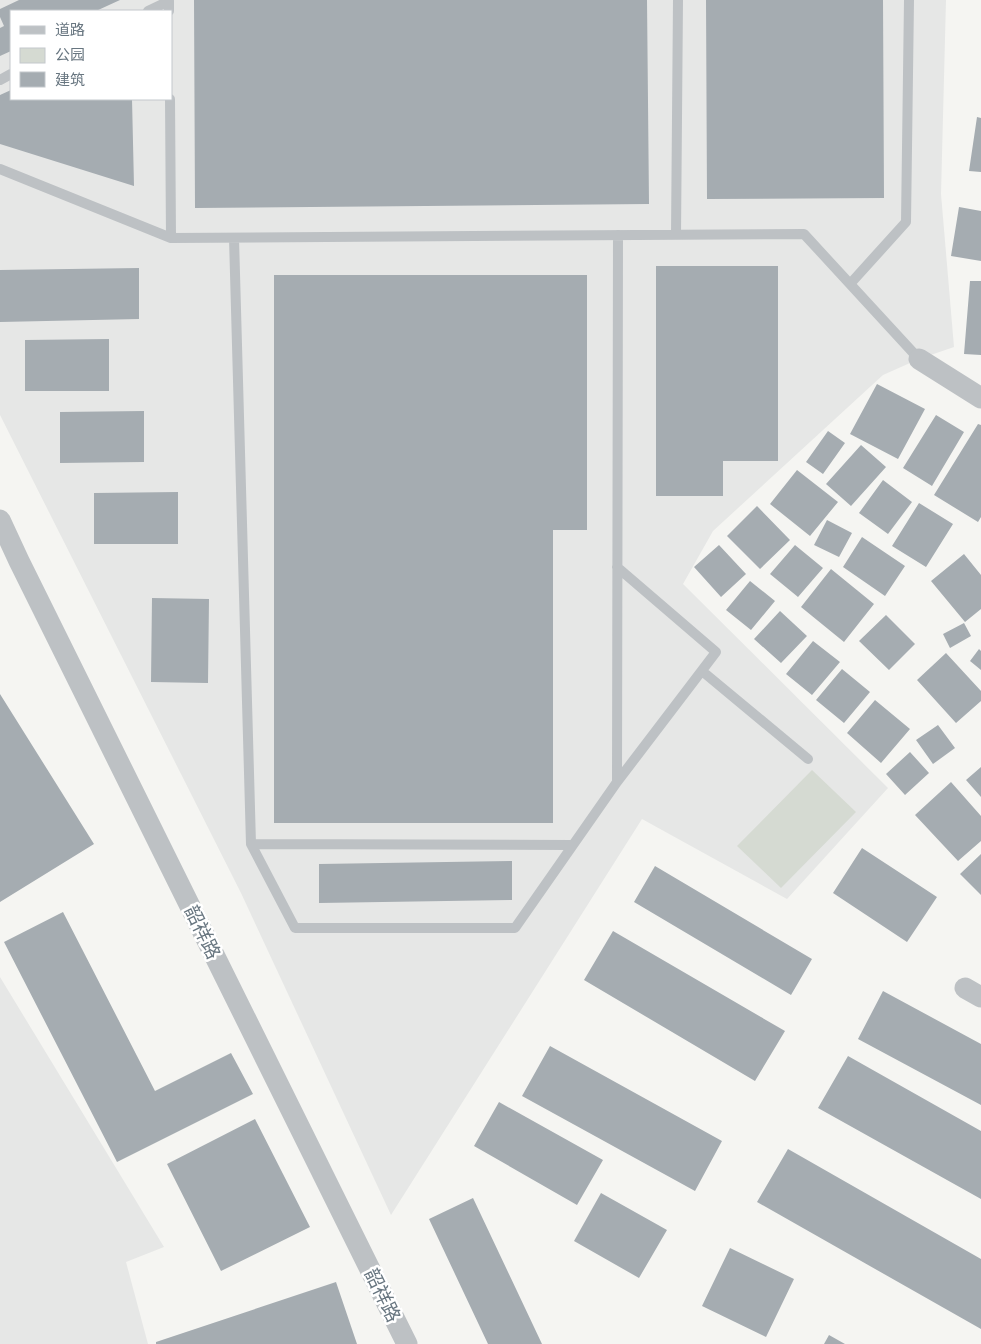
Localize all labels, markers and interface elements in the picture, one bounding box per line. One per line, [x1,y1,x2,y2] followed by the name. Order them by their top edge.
[10,10,172,100] legend
[55,18,85,41] text: 道路
[55,43,85,66] text: 公园
[55,68,85,91] text: 建筑
[178,900,229,964] street label: 韶祥路
[358,1263,409,1327] street label: 韶祥路

